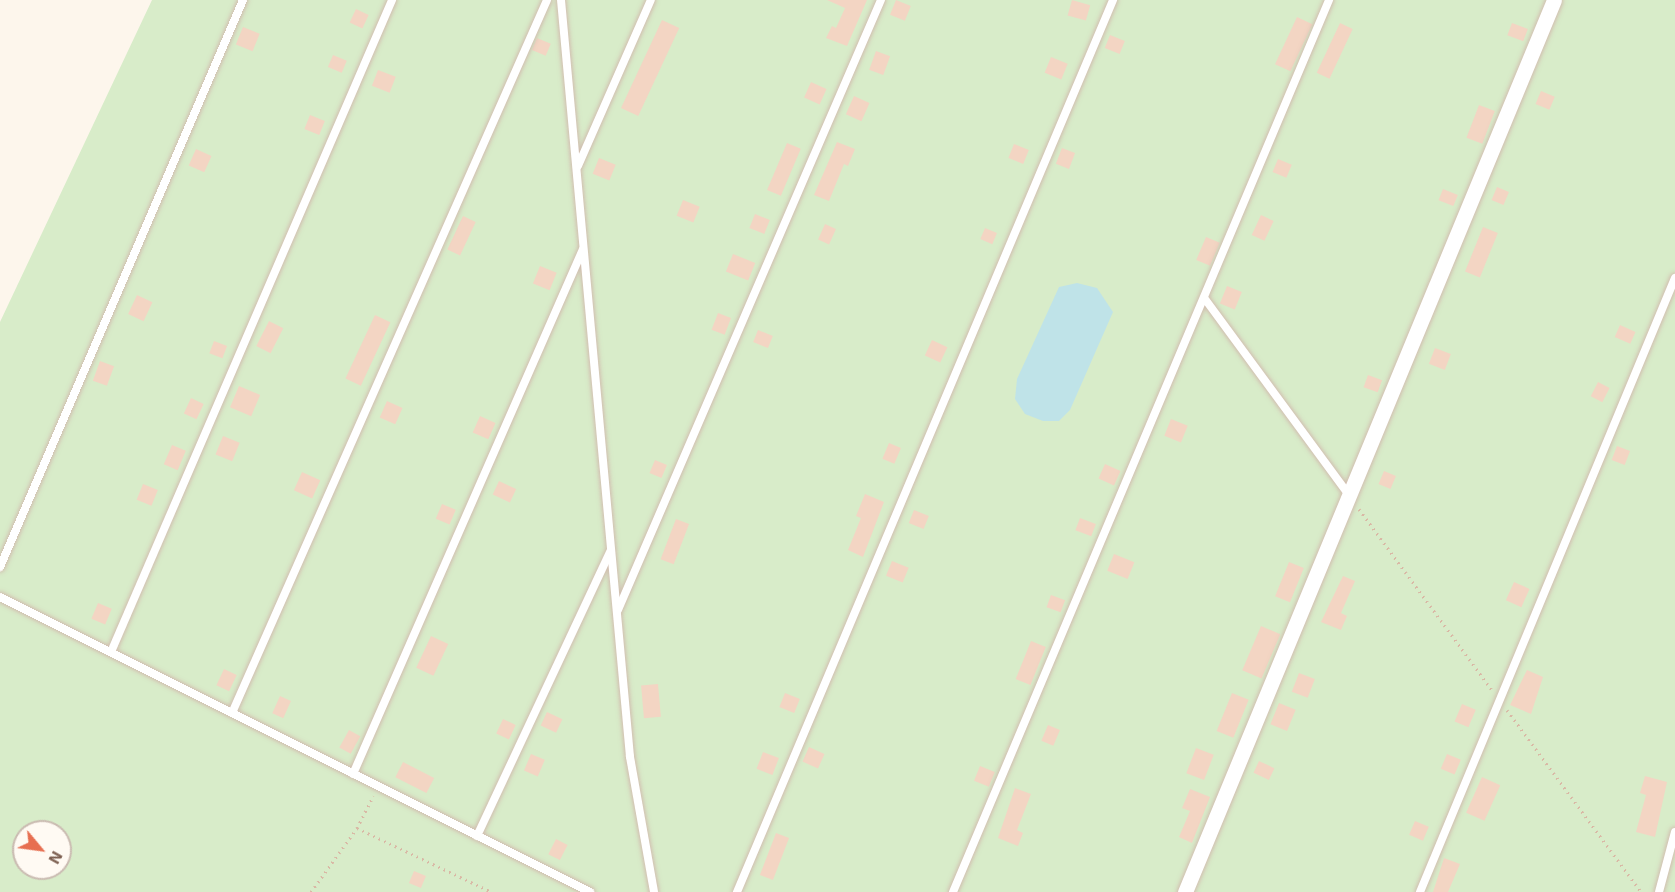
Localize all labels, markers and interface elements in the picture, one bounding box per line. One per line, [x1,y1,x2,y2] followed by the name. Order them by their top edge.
[12,820,72,880] north arrow
[45,848,68,868] text: N

